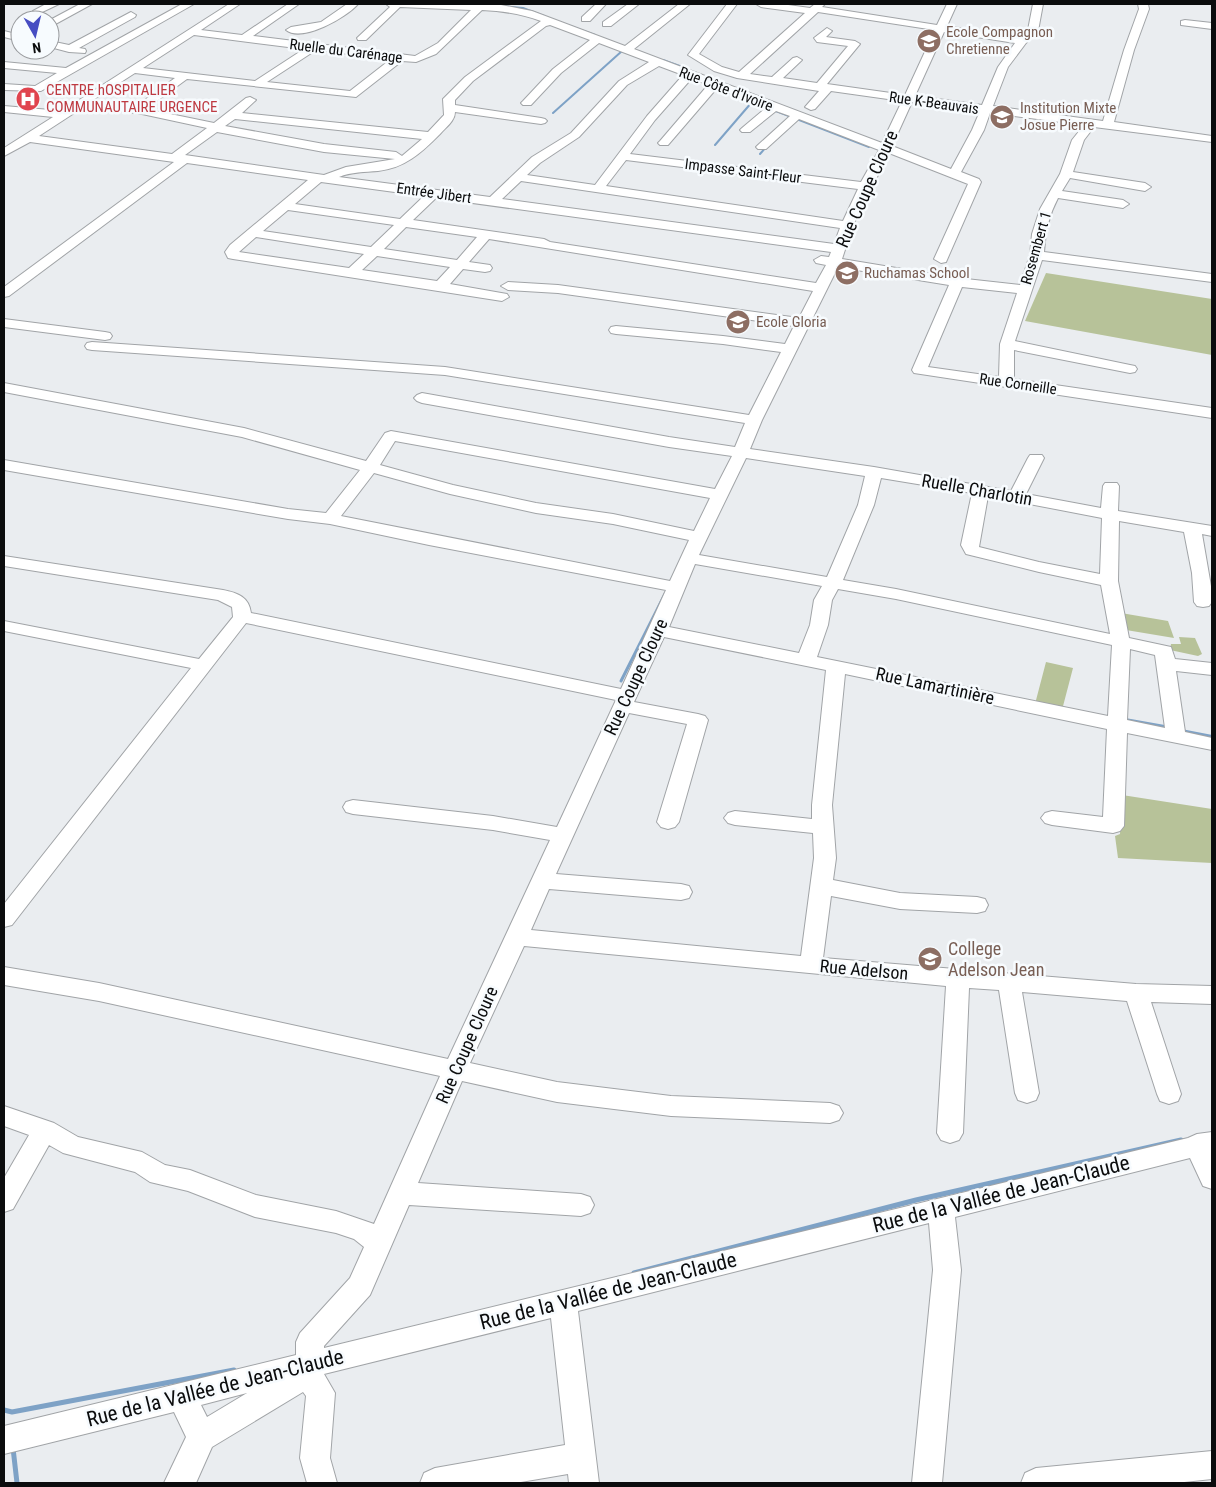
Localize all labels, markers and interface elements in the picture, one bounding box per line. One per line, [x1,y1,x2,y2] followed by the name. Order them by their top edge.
[10,10,60,60] north arrow
[946,23,1053,58] place label: Ecole Compagnon Chretienne
[916,28,942,54] school or university icon: Ecole Compagnon Chretienne
[288,35,404,67] street label: Ruelle du Carénage
[31,39,42,56] text: N
[676,63,776,115] street label: Rue Côte d'Ivoire
[46,81,217,116] place label: CENTRE hOSPITALIER COMMUNAUTAIRE URGENCE
[15,86,41,112] hospital icon: CENTRE hOSPITALIER COMMUNAUTAIRE URGENCE
[888,88,980,118] street label: Rue K-Beauvais
[1020,99,1116,134] place label: Institution Mixte Josue Pierre
[989,104,1015,130] school or university icon: Institution Mixte Josue Pierre
[831,127,902,251] street label: Rue Coupe Cloure
[684,155,803,187] street label: Impasse Saint-Fleur
[395,179,473,207] street label: Entrée Jibert
[1017,209,1055,287] street label: Rosembert 1
[834,260,860,286] school or university icon: Ruchamas School
[864,264,970,282] place label: Ruchamas School
[725,309,751,335] school or university icon: Ecole Gloria
[756,313,827,331] place label: Ecole Gloria
[978,370,1058,398] street label: Rue Corneille
[920,469,1034,510] street label: Ruelle Charlotin
[599,615,672,738] street label: Rue Coupe Cloure
[874,663,996,708] street label: Rue Lamartinière
[948,938,1044,980] place label: College Adelson Jean
[917,946,943,972] school or university icon: College Adelson Jean
[819,955,909,984] street label: Rue Adelson
[431,983,502,1107] street label: Rue Coupe Cloure
[870,1150,1132,1238] street label: Rue de la Vallée de Jean-Claude
[477,1247,739,1335] street label: Rue de la Vallée de Jean-Claude
[84,1344,346,1432] street label: Rue de la Vallée de Jean-Claude

